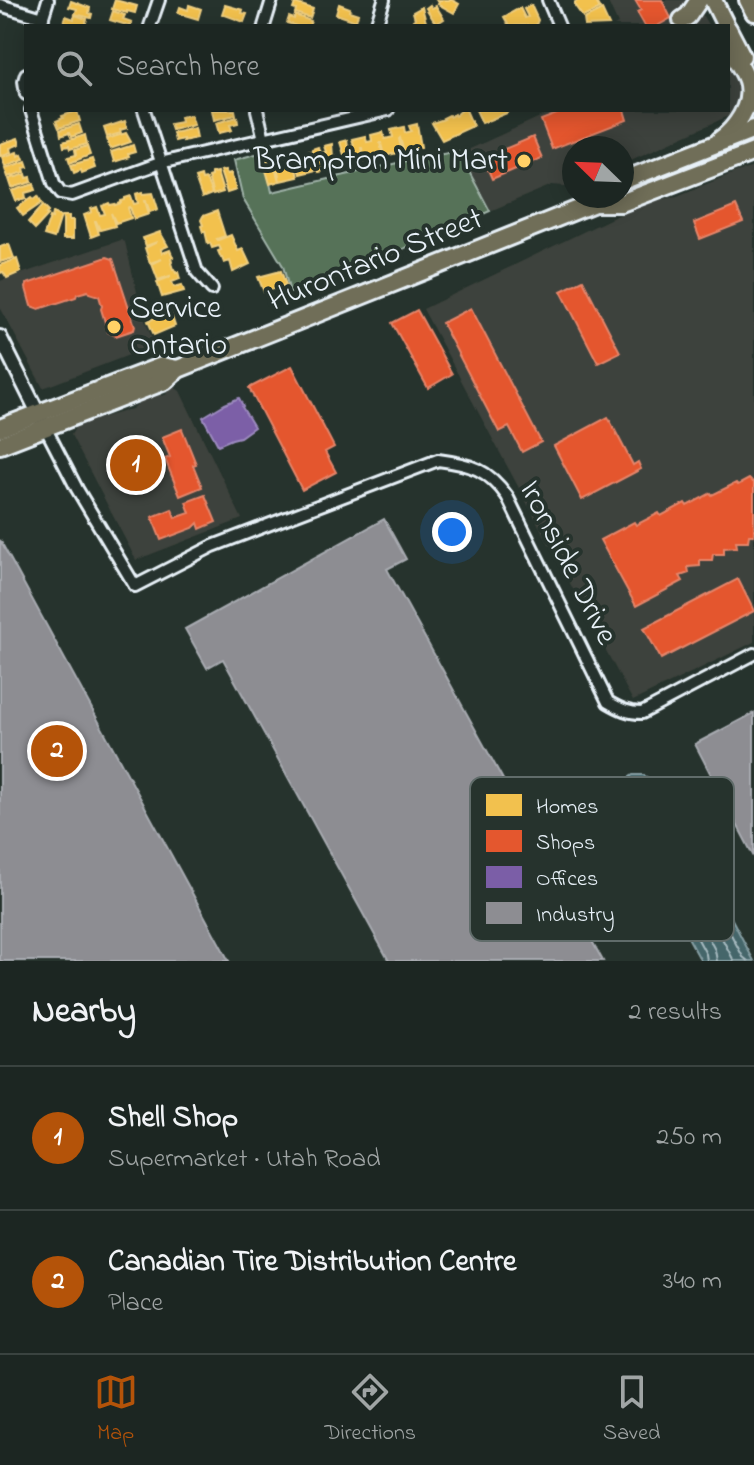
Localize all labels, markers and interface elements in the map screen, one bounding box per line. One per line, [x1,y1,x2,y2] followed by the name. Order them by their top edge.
[24,24,730,112] search box
[52,46,96,90] icon: search
[116,46,260,90] text: Search here
[562,136,634,208] north arrow
[253,138,508,185] place label: Brampton Mini Mart
[515,152,533,170] marker: Brampton Mini Mart
[261,196,491,326] street label: Hurontario Street
[130,286,227,370] place label: Service Ontario
[105,318,123,336] marker: Service Ontario
[110,435,162,495] pin: 1
[505,473,629,654] street label: Ironside Drive
[432,512,472,552] your location
[31,721,83,781] pin: 2
[470,777,734,941] legend
[536,792,598,824] text: Homes
[536,828,595,860] text: Shops
[536,864,598,896] text: Offices
[536,900,615,933] text: Industry
[32,988,136,1038] text: Nearby
[629,994,722,1032] text: 2 results
[108,1097,238,1141] text: Shell Shop
[54,1119,62,1157] text: 1
[656,1119,722,1157] text: 250 m
[108,1141,381,1179] text: Supermarket · Utah Road
[108,1241,517,1285] text: Canadian Tire Distribution Centre
[52,1263,64,1301] text: 2
[663,1263,722,1301] text: 340 m
[108,1285,163,1323] text: Place
[94,1370,138,1450] tab: Map
[325,1370,416,1450] tab: Directions
[603,1370,660,1450] tab: Saved

